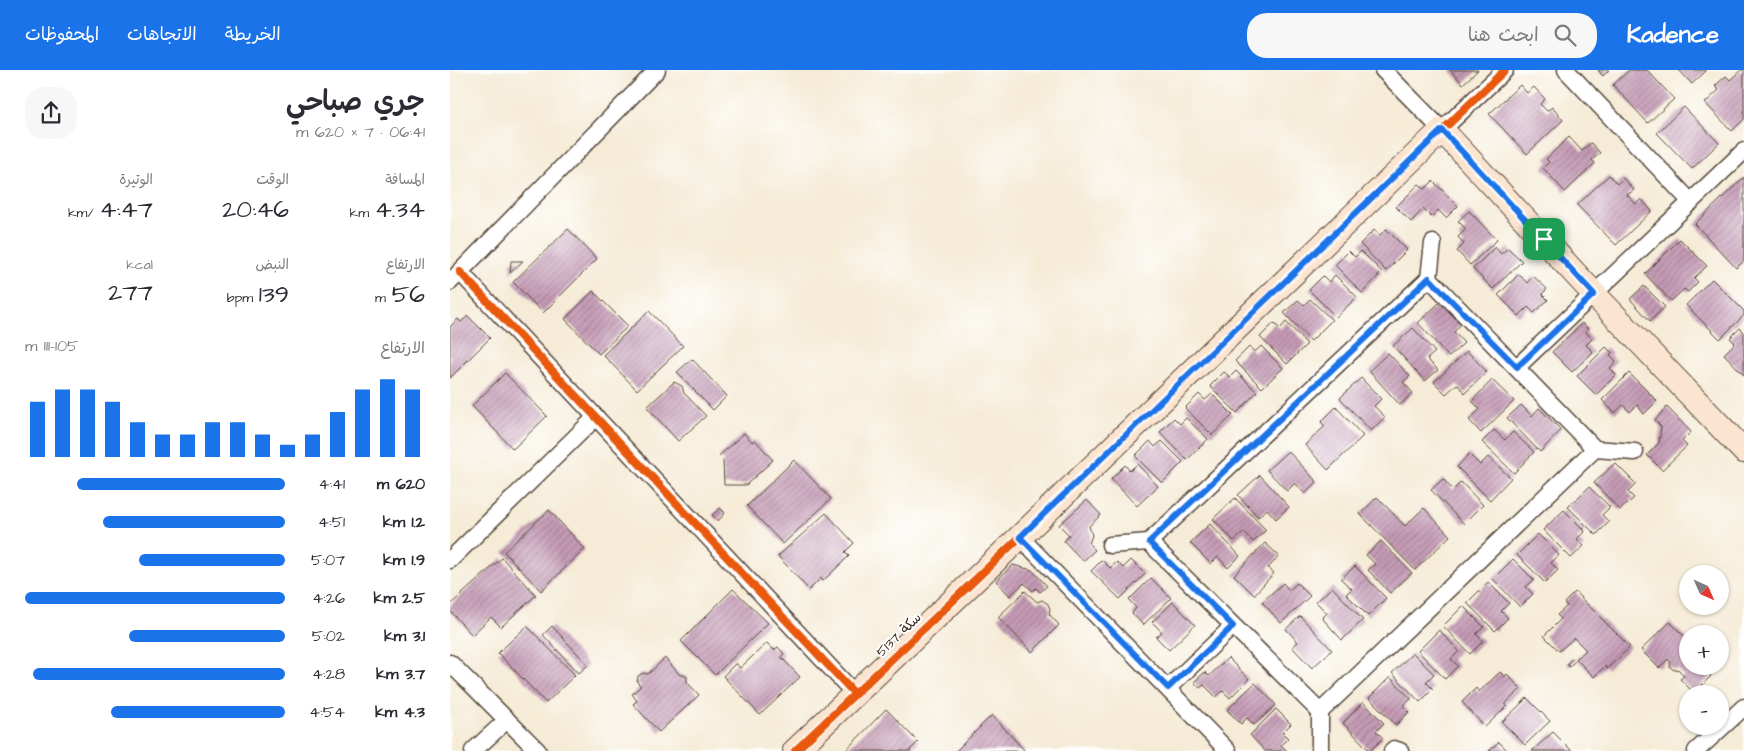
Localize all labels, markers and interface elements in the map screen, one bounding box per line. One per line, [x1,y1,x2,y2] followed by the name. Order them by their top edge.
[1247,13,1597,58] search box
[1627,18,1719,52] text: Kadence
[1551,21,1579,49] icon: search
[25,22,99,47] text: المحفوظات
[127,22,197,47] text: الاتجاهات
[225,22,281,47] text: الخريطة
[1468,22,1539,49] text: ابحث هنا
[286,82,425,121] text: جري صباحي
[25,87,77,139] button: share
[296,121,425,143] text: 06:41 · 7 × 620 m
[119,170,153,190] text: الوتيرة
[256,170,289,190] text: الوقت
[385,170,425,190] text: المسافة
[99,192,153,227] text: 4:47
[222,192,289,227] text: 20:46
[375,192,425,227] text: 4.34
[68,203,99,223] text: /km
[350,203,375,223] text: km
[1523,218,1565,260] pin
[1530,225,1558,253] icon: arrive
[126,255,153,275] text: kcal
[256,255,289,275] text: النبض
[386,255,425,275] text: الارتفاع
[108,275,153,310] text: 277
[259,277,289,312] text: 139
[392,277,425,312] text: 56
[227,288,259,308] text: bpm
[375,288,392,308] text: m
[25,335,78,357] text: 105–111 m
[380,337,425,359] text: الارتفاع
[319,473,345,495] text: 4:41
[377,473,425,495] text: 620 m
[318,511,345,533] text: 4:51
[383,511,425,533] text: 1.2 km
[311,549,345,571] text: 5:07
[383,549,425,571] text: 1.9 km
[1679,565,1729,615] north arrow
[1679,565,1729,735] map controls
[312,587,345,609] text: 4:26
[374,587,425,609] text: 2.5 km
[872,608,926,662] street label: سكة 5137
[312,625,345,647] text: 5:02
[384,625,425,647] text: 3.1 km
[1679,625,1729,675] button: +
[312,663,345,685] text: 4:28
[376,663,425,685] text: 3.7 km
[1679,685,1729,735] button: −
[309,701,345,723] text: 4:54
[375,701,425,723] text: 4.3 km

